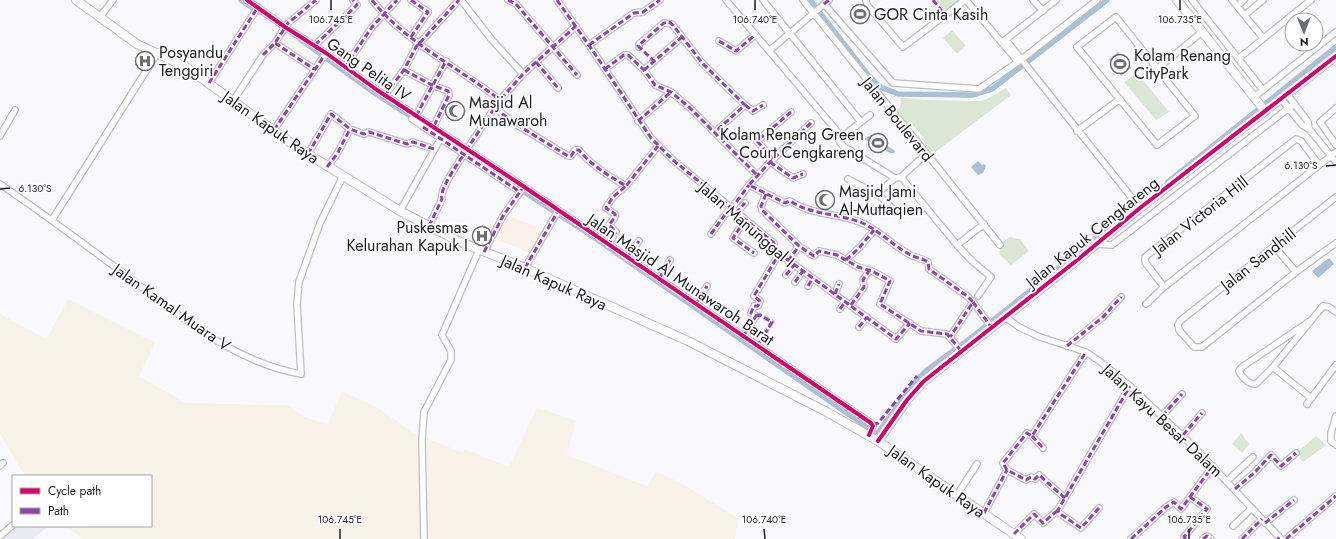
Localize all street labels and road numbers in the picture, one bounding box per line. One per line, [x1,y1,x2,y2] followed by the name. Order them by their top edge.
[322,32,416,107] street label: Gang Pelita IV
[855,70,939,167] street label: Jalan Boulevard
[216,84,324,169] street label: Jalan Kapuk Raya
[1146,171,1253,261] street label: Jalan Victoria Hill
[1020,172,1164,294] street label: Jalan Kapuk Cengkareng
[692,175,800,273] street label: Jalan Manunggal I
[581,207,779,351] street label: Jalan Masjid Al Munawaroh Barat
[1214,223,1301,297] street label: Jalan Sandhill
[495,248,610,316] street label: Jalan Kapuk Raya
[107,257,236,357] street label: Jalan Kamal Muara V
[1096,357,1228,482] street label: Jalan Kayu Besar Dalam
[882,438,990,523] street label: Jalan Kapuk Raya

